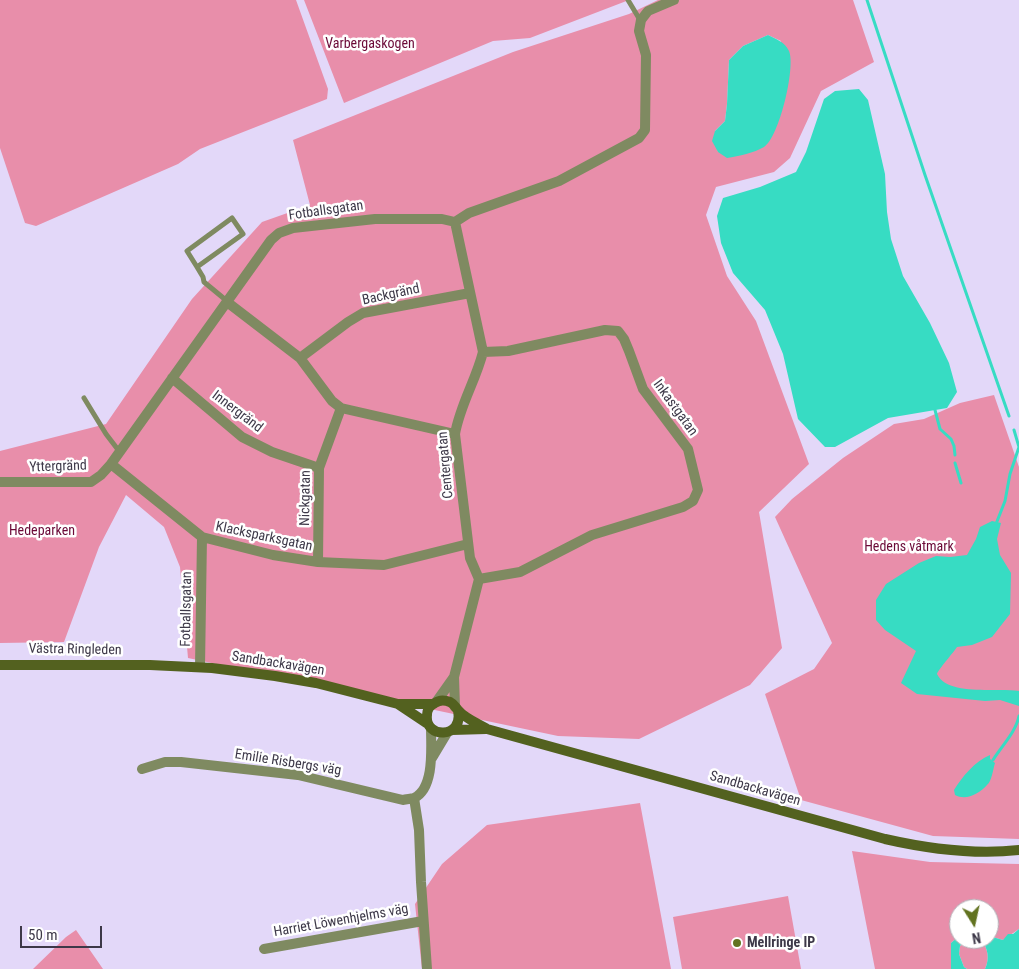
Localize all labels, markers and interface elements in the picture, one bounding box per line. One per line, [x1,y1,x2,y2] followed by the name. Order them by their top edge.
[325,36,415,52] park label: Varbergaskogen
[287,197,365,225] street label: Fotballsgatan
[361,281,421,309] street label: Backgränd
[649,377,701,439] street label: Inkastgatan
[208,388,266,436] street label: Innergränd
[435,431,457,499] street label: Centergatan
[29,458,87,476] street label: Yttergränd
[297,470,315,526] street label: Nickgatan
[214,519,314,555] street label: Klacksparksgatan
[9,523,75,539] park label: Hedeparken
[864,539,954,555] park label: Hedens våtmark
[178,571,196,647] street label: Fotballsgatan
[28,641,122,659] street label: Västra Ringleden
[231,648,325,680] street label: Sandbackavägen
[234,746,342,780] street label: Emilie Risbergs väg
[708,768,802,810] street label: Sandbackavägen
[949,899,999,949] north arrow
[272,901,410,941] street label: Harriet Löwenhjelms väg
[22,916,105,948] scale bar
[28,926,58,944] text: 50 m
[971,929,982,946] text: N
[747,935,815,951] place label: Mellringe IP
[731,937,743,949] marker: Mellringe IP

